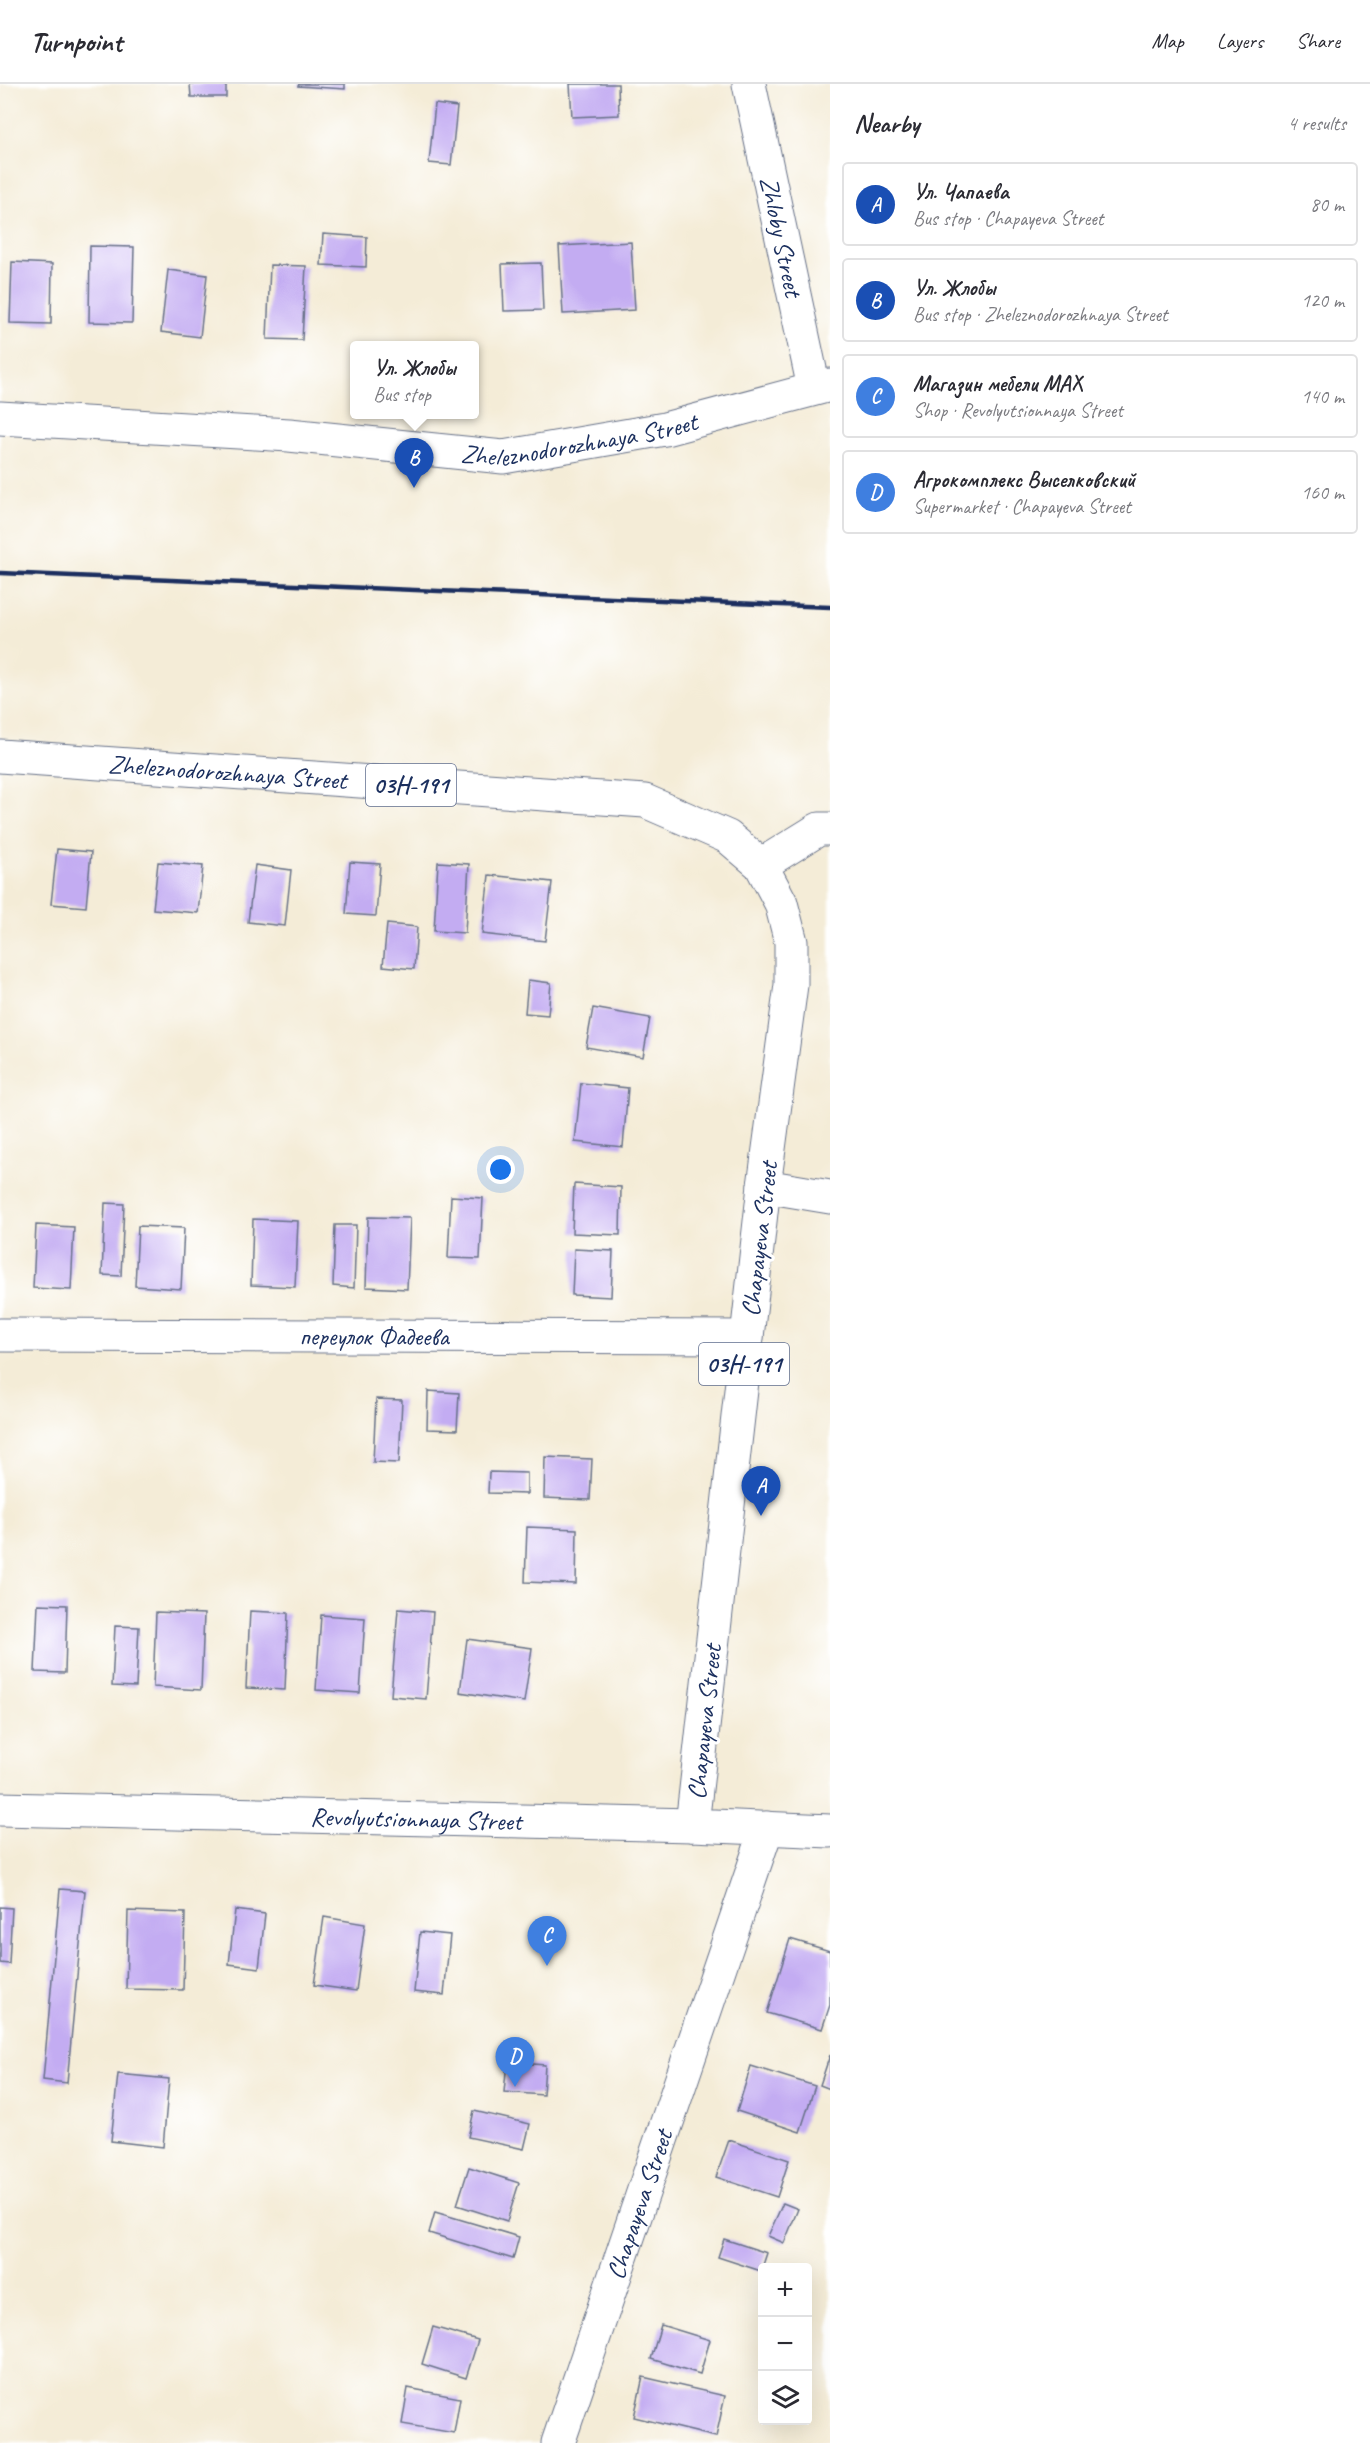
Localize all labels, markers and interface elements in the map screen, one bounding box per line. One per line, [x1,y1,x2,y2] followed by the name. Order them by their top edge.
[30,24,122,59] text: Turnpoint
[1151,28,1184,54] text: Map
[1217,28,1263,54] text: Layers
[1296,28,1340,54] text: Share
[854,107,919,140] text: Nearby
[1287,111,1346,136] text: 4 results
[752,174,811,302] street label: Zhloby Street
[913,178,1009,206] text: Ул. Чапаева
[870,192,881,217] text: A
[1310,192,1344,217] text: 80 m
[913,206,1103,231] text: Bus stop · Chapayeva Street
[913,274,995,302] text: Ул. Жлобы
[870,288,881,313] text: B
[1301,288,1344,313] text: 120 m
[913,302,1168,327] text: Bus stop · Zheleznodorozhnaya Street
[350,341,479,419] popup
[373,354,456,382] text: Ул. Жлобы
[913,370,1082,398] text: Магазин мебели MAX
[373,382,431,407] text: Bus stop
[871,384,880,409] text: C
[1301,384,1344,409] text: 140 m
[913,398,1123,423] text: Shop · Revolyutsionnaya Street
[459,405,703,474] street label: Zheleznodorozhnaya Street
[394,438,434,488] pin: B
[913,466,1135,494] text: Агрокомплекс Выселковский
[870,480,881,505] text: D
[1301,480,1344,505] text: 160 m
[913,494,1131,519] text: Supermarket · Chapayeva Street
[107,748,350,797] street label: Zheleznodorozhnaya Street
[366,764,456,806] road number: 03Н-191
[486,1155,515,1184] your location
[734,1158,786,1318] street label: Chapayeva Street
[299,1320,450,1353] street label: переулок Фадеева
[699,1343,789,1385] road number: 03Н-191
[742,1466,780,1516] pin: A
[680,1641,729,1801] street label: Chapayeva Street
[310,1800,524,1838] street label: Revolyutsionnaya Street
[528,1916,566,1966] pin: C
[496,2038,534,2087] pin: D
[599,2123,681,2283] street label: Chapayeva Street
[758,2263,812,2425] map controls
[758,2263,812,2317] button: +
[758,2317,812,2371] button: −
[758,2371,812,2425] button: layers

